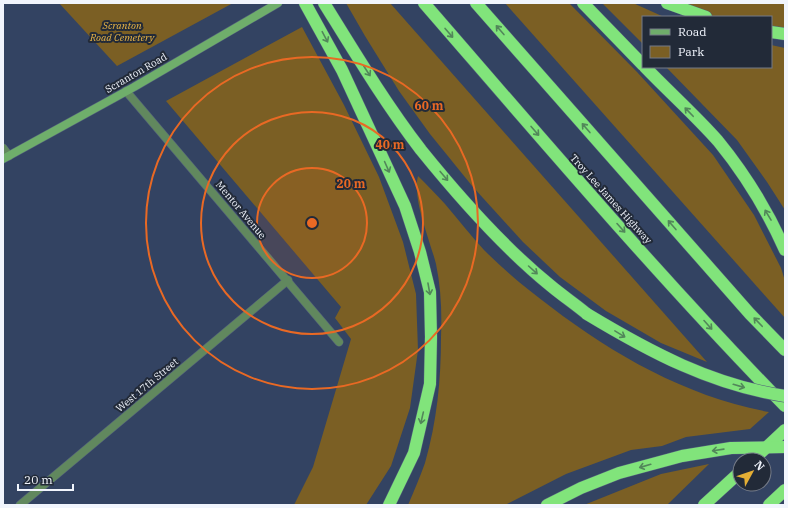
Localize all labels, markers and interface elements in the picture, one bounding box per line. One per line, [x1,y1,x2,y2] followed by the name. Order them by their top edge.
[642,16,772,68] legend
[89,19,156,44] park label: Scranton Road Cemetery
[678,24,707,39] text: Road
[495,25,504,35] one-way arrow
[445,27,454,38] one-way arrow
[321,31,329,43] one-way arrow
[678,44,704,59] text: Park
[103,50,169,96] street label: Scranton Road
[363,65,371,76] one-way arrow
[415,98,444,113] text: 60 m
[684,107,694,117] one-way arrow
[581,122,590,133] one-way arrow
[530,125,539,136] one-way arrow
[376,137,405,152] text: 40 m
[567,152,655,247] street label: Troy Lee James Highway
[384,160,391,172] one-way arrow
[439,171,448,181] one-way arrow
[337,176,366,191] text: 20 m
[213,178,269,242] street label: Mentor Avenue
[763,209,771,221] one-way arrow
[305,216,319,230] centre of rings
[667,220,676,230] one-way arrow
[616,223,625,233] one-way arrow
[528,266,538,275] one-way arrow
[425,282,433,295] one-way arrow
[753,317,763,327] one-way arrow
[703,319,712,330] one-way arrow
[614,330,626,338] one-way arrow
[113,355,181,415] street label: West 17th Street
[732,383,745,390] one-way arrow
[418,411,426,424] one-way arrow
[712,446,725,454] one-way arrow
[732,452,772,492] north arrow
[752,458,768,474] text: N
[638,463,651,470] one-way arrow
[18,466,73,492] scale bar
[24,472,53,487] text: 20 m

